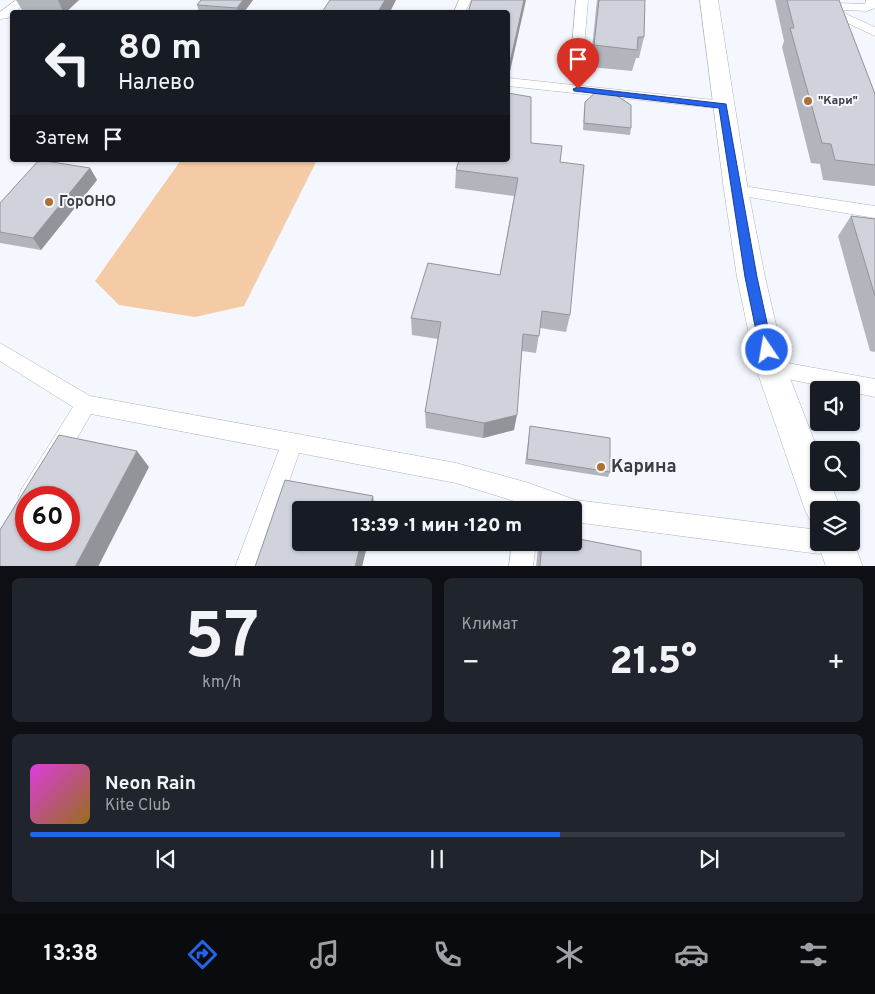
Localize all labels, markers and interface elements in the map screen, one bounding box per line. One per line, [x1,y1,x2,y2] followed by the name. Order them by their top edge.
[118,27,202,71] text: 80 m
[35,30,100,95] icon: left
[557,38,599,89] pin
[564,45,592,73] icon: arrive
[118,70,195,97] text: Налево
[818,93,858,109] place label: "Кари"
[802,95,814,107] marker: "Кари"
[99,125,127,153] icon: arrive
[35,127,89,151] text: Затем
[59,193,116,212] place label: ГорОНО
[43,196,55,208] marker: ГорОНО
[740,323,792,375] position arrow
[810,381,860,551] map controls
[810,381,860,431] button: sound
[810,441,860,491] button: search
[611,456,676,479] place label: Карина
[595,461,607,473] marker: Карина
[15,486,80,551] speed limit sign: 60
[810,501,860,551] button: layers
[352,514,522,538] text: 13:39 · 1 мин · 120 m
[184,599,259,681] text: 57
[462,615,518,635] text: Климат
[609,639,697,688] text: 21.5°
[462,646,480,682] text: −
[827,646,845,682] text: +
[202,673,241,693] text: km/h
[105,772,196,796] text: Neon Rain
[105,796,170,816] text: Kite Club
[152,845,180,873] icon: previous
[423,845,451,873] icon: pause
[695,845,723,873] icon: next
[185,937,220,972] icon: directions
[307,937,342,972] icon: music
[430,937,465,972] icon: phone
[552,937,587,972] icon: climate
[674,937,709,972] icon: car
[796,937,831,972] icon: filters
[44,941,98,968] text: 13:38

